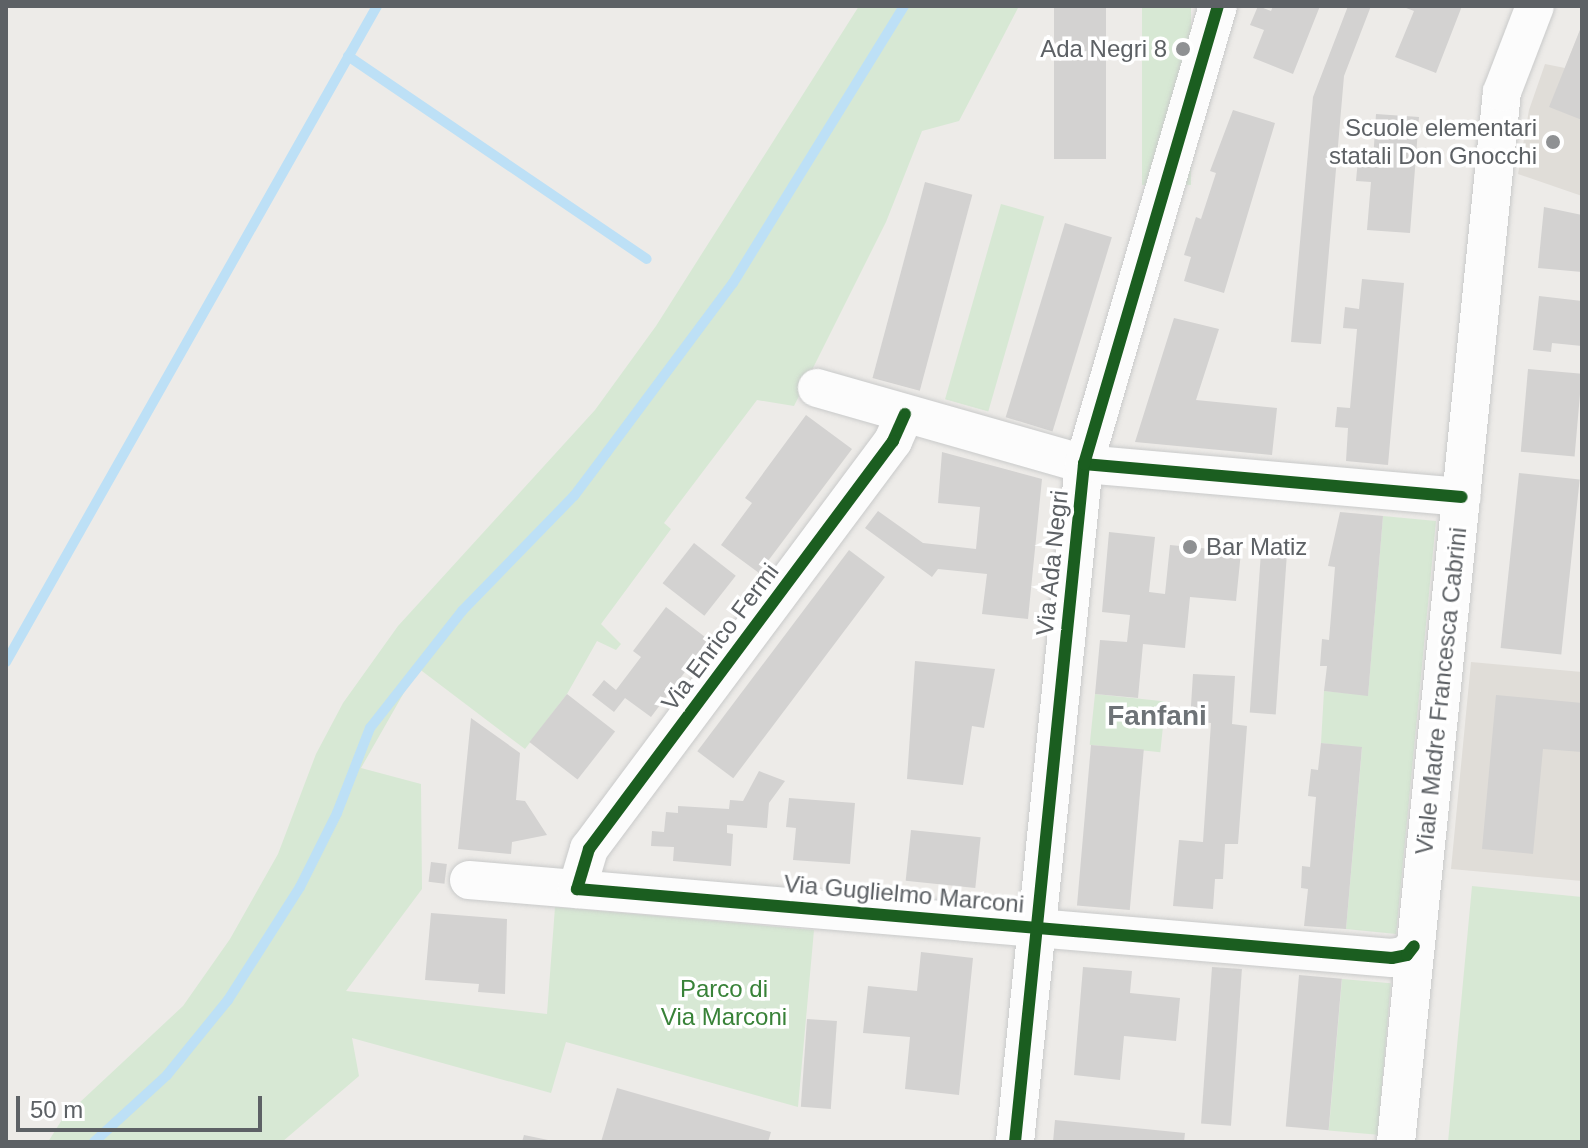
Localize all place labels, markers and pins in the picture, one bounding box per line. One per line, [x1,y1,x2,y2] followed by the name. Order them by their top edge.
[1040,35,1167,63] place label: Ada Negri 8
[1174,40,1192,58] marker: Ada Negri 8
[1329,114,1537,170] place label: Scuole elementari statali Don Gnocchi
[1544,133,1562,151] marker: Scuole elementari statali Don Gnocchi
[1206,533,1307,561] place label: Bar Matiz
[1181,538,1199,556] marker: Bar Matiz

